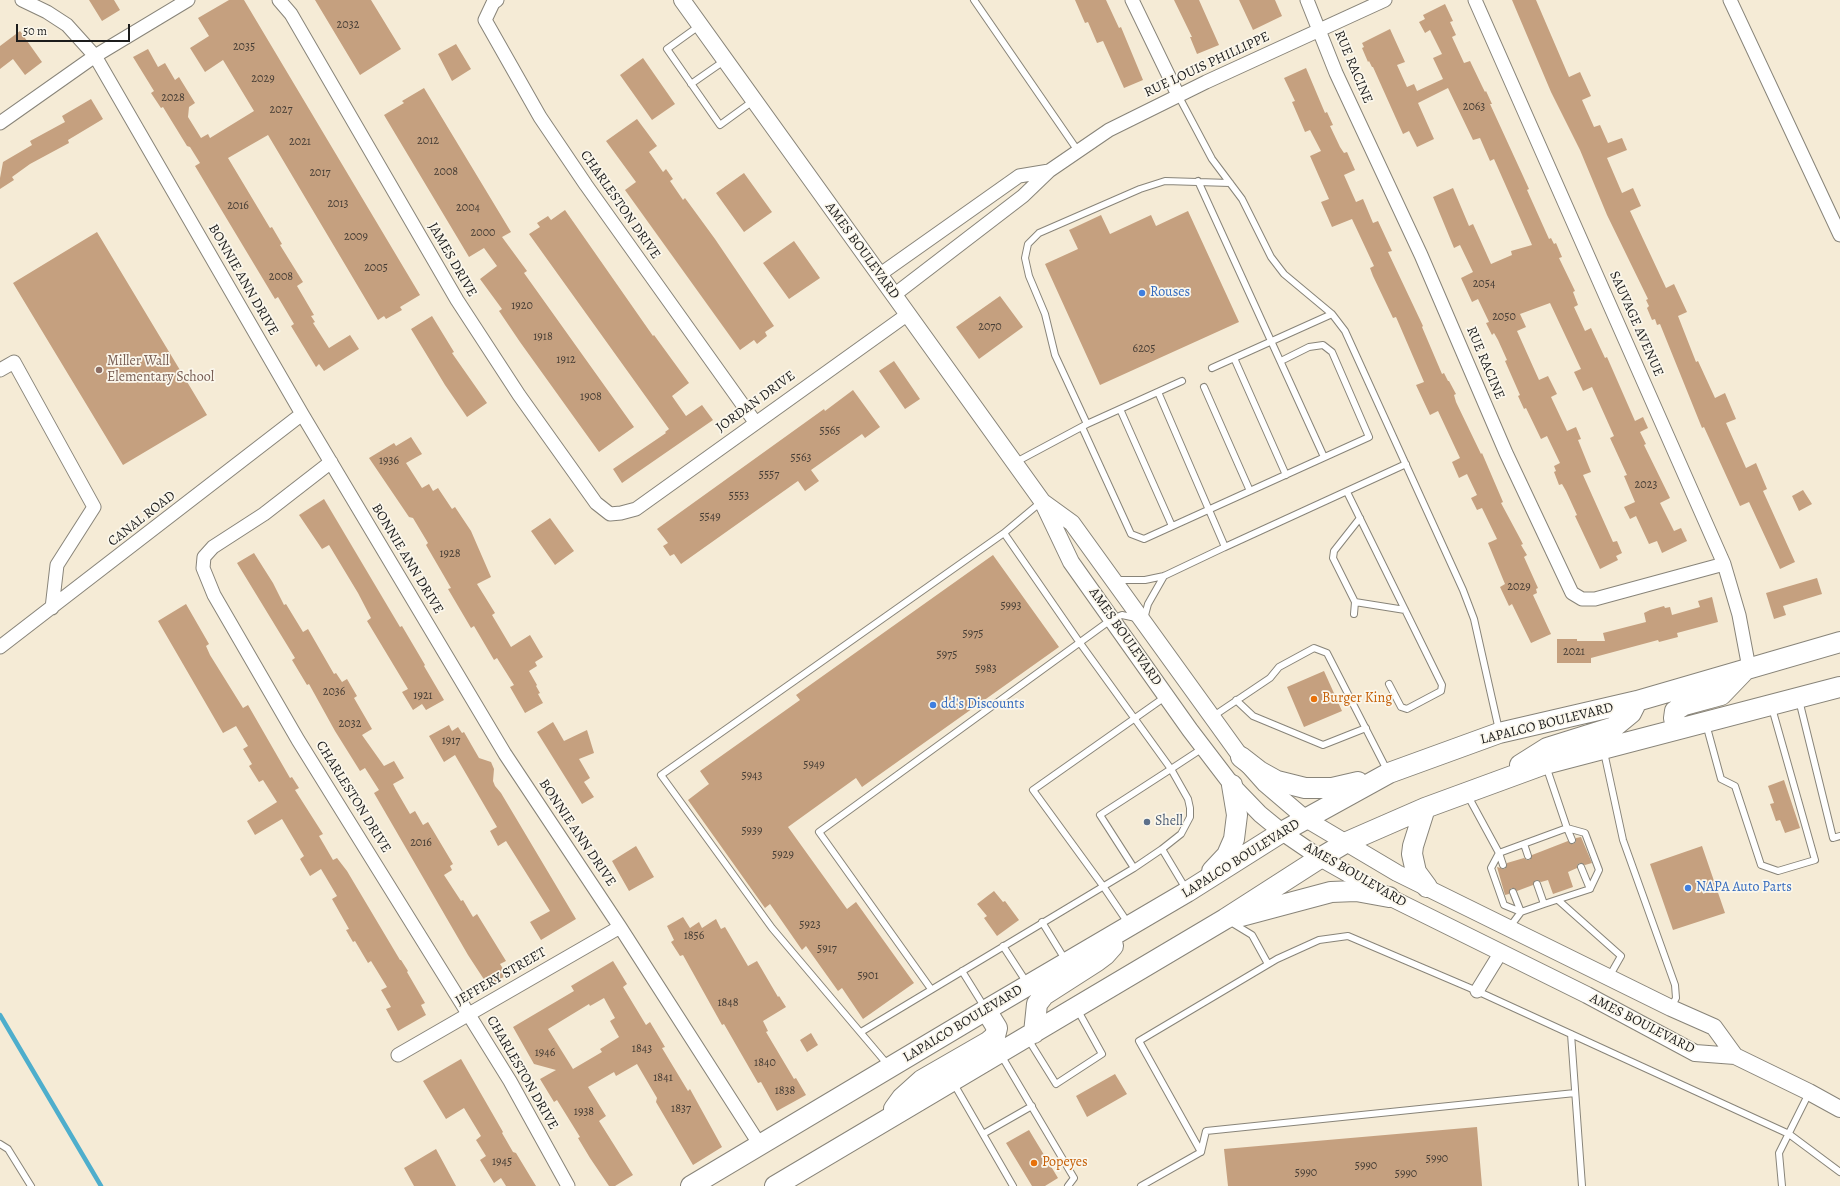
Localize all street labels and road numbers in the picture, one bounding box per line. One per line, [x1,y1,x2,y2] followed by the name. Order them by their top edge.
[1330,28,1376,106] street label: RUE RACINE
[1142,29,1272,101] street label: RUE LOUIS PHILLIPPE
[576,147,664,263] street label: CHARLESTON DRIVE
[821,199,903,303] street label: AMES BOULEVARD
[424,220,480,300] street label: JAMES DRIVE
[204,221,282,339] street label: BONNIE ANN DRIVE
[1605,269,1667,379] street label: SAUVAGE AVENUE
[1462,324,1508,402] street label: RUE RACINE
[713,368,799,436] street label: JORDAN DRIVE
[105,487,179,551] street label: CANAL ROAD
[367,501,447,617] street label: BONNIE ANN DRIVE
[1085,585,1165,689] street label: AMES BOULEVARD
[1479,699,1615,749] street label: LAPALCO BOULEVARD
[312,738,394,856] street label: CHARLESTON DRIVE
[535,776,619,890] street label: BONNIE ANN DRIVE
[1179,816,1303,902] street label: LAPALCO BOULEVARD
[1301,839,1409,911] street label: AMES BOULEVARD
[453,944,549,1010] street label: JEFFERY STREET
[900,982,1026,1066] street label: LAPALCO BOULEVARD
[1587,990,1697,1058] street label: AMES BOULEVARD
[483,1013,561,1133] street label: CHARLESTON DRIVE

